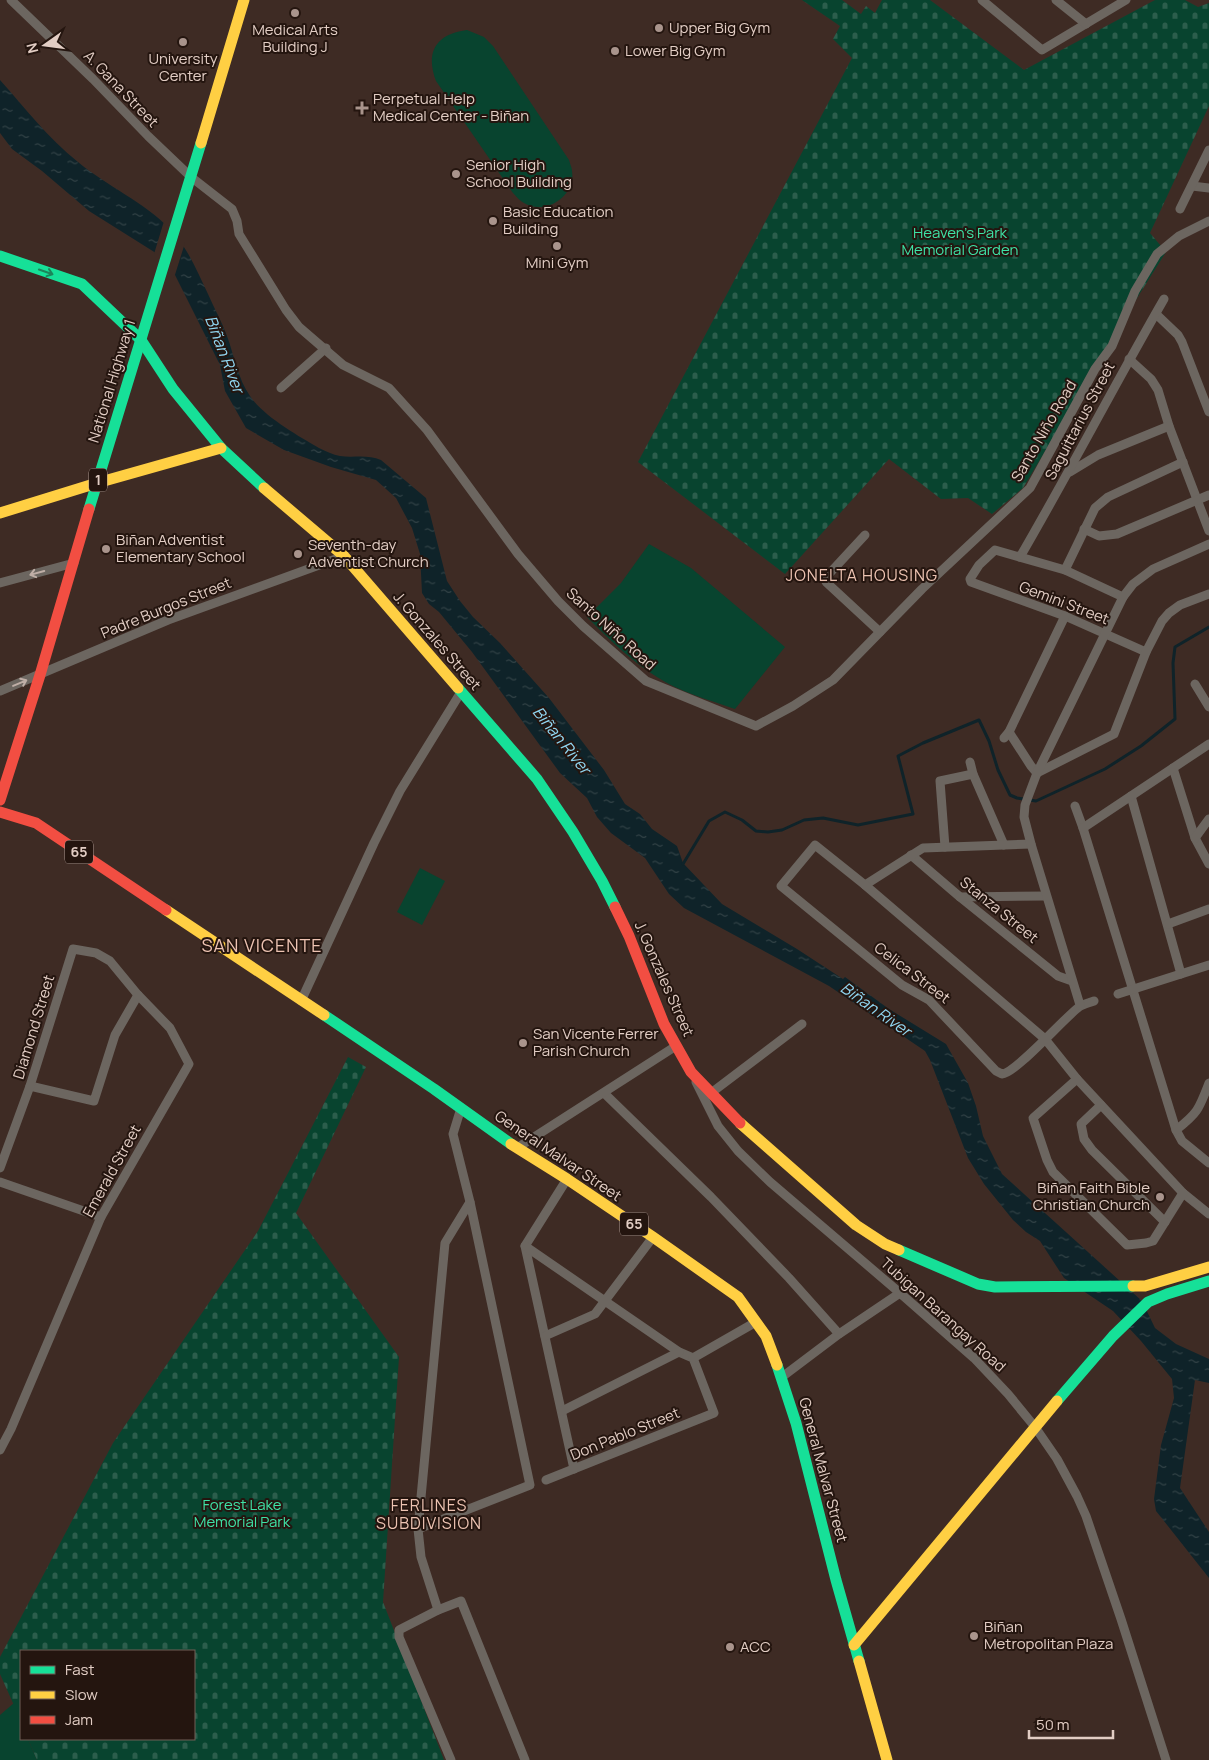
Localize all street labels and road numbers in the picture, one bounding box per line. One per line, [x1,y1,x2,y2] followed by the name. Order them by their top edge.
[79,46,163,132] street label: A. Gana Street
[83,317,140,445] street label: National Highway 1
[1040,358,1120,484] street label: Saguittarius Street
[1006,376,1081,485] street label: Santo Niño Road
[89,468,107,492] road number: 1
[98,572,234,643] street label: Padre Burgos Street
[1016,576,1112,629] street label: Gemini Street
[562,583,661,675] street label: Santo Niño Road
[389,587,486,694] street label: J. Gonzales Street
[65,840,93,864] road number: 65
[956,871,1043,948] street label: Stanza Street
[630,918,699,1040] street label: J. Gonzales Street
[870,937,955,1008] street label: Celica Street
[8,972,59,1082] street label: Diamond Street
[491,1105,626,1206] street label: General Malvar Street
[77,1121,146,1221] street label: Emerald Street
[620,1212,648,1236] road number: 65
[876,1253,1010,1377] street label: Tubigan Barangay Road
[794,1395,853,1545] street label: General Malvar Street
[567,1402,683,1465] street label: Don Pablo Street

